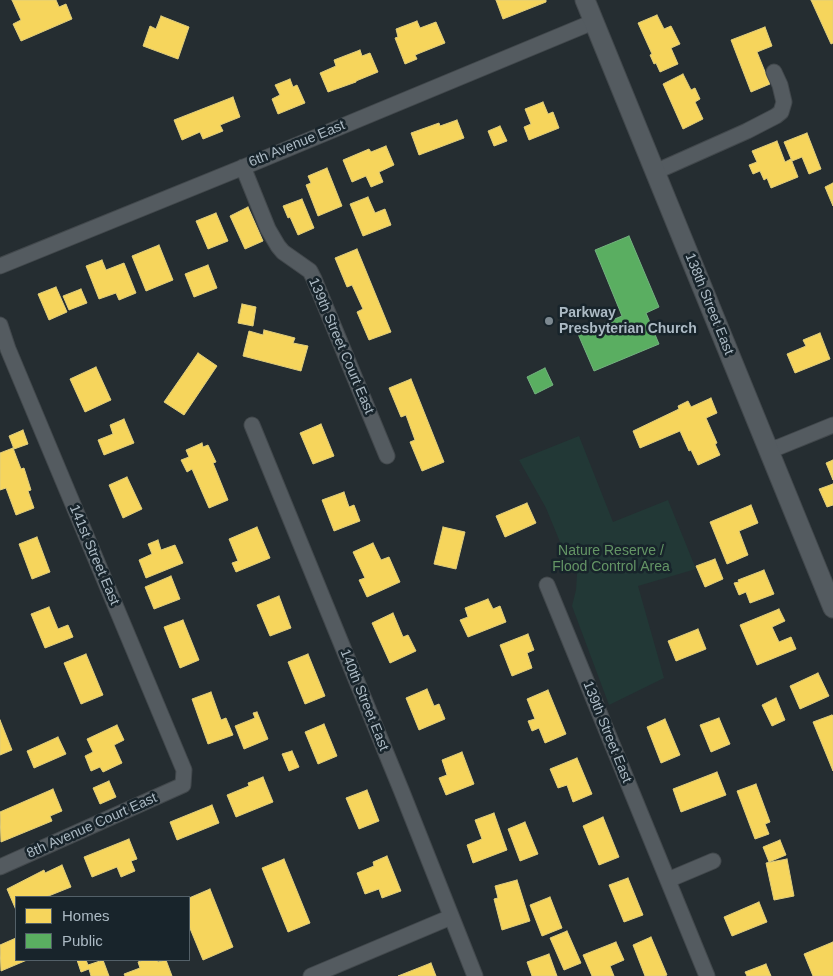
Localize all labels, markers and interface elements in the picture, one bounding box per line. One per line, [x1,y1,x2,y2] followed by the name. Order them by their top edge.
[246,117,348,171] street label: 6th Avenue East
[681,251,737,357] street label: 138th Street East
[305,275,377,417] street label: 139th Street Court East
[559,305,697,338] place label: Parkway Presbyterian Church
[543,315,555,327] marker: Parkway Presbyterian Church
[65,502,123,608] street label: 141st Street East
[552,543,670,576] park label: Nature Reserve / Flood Control Area
[336,647,392,753] street label: 140th Street East
[579,679,635,785] street label: 139th Street East
[24,790,160,862] street label: 8th Avenue Court East
[15,896,190,961] legend
[62,907,110,924] text: Homes
[62,932,103,949] text: Public

